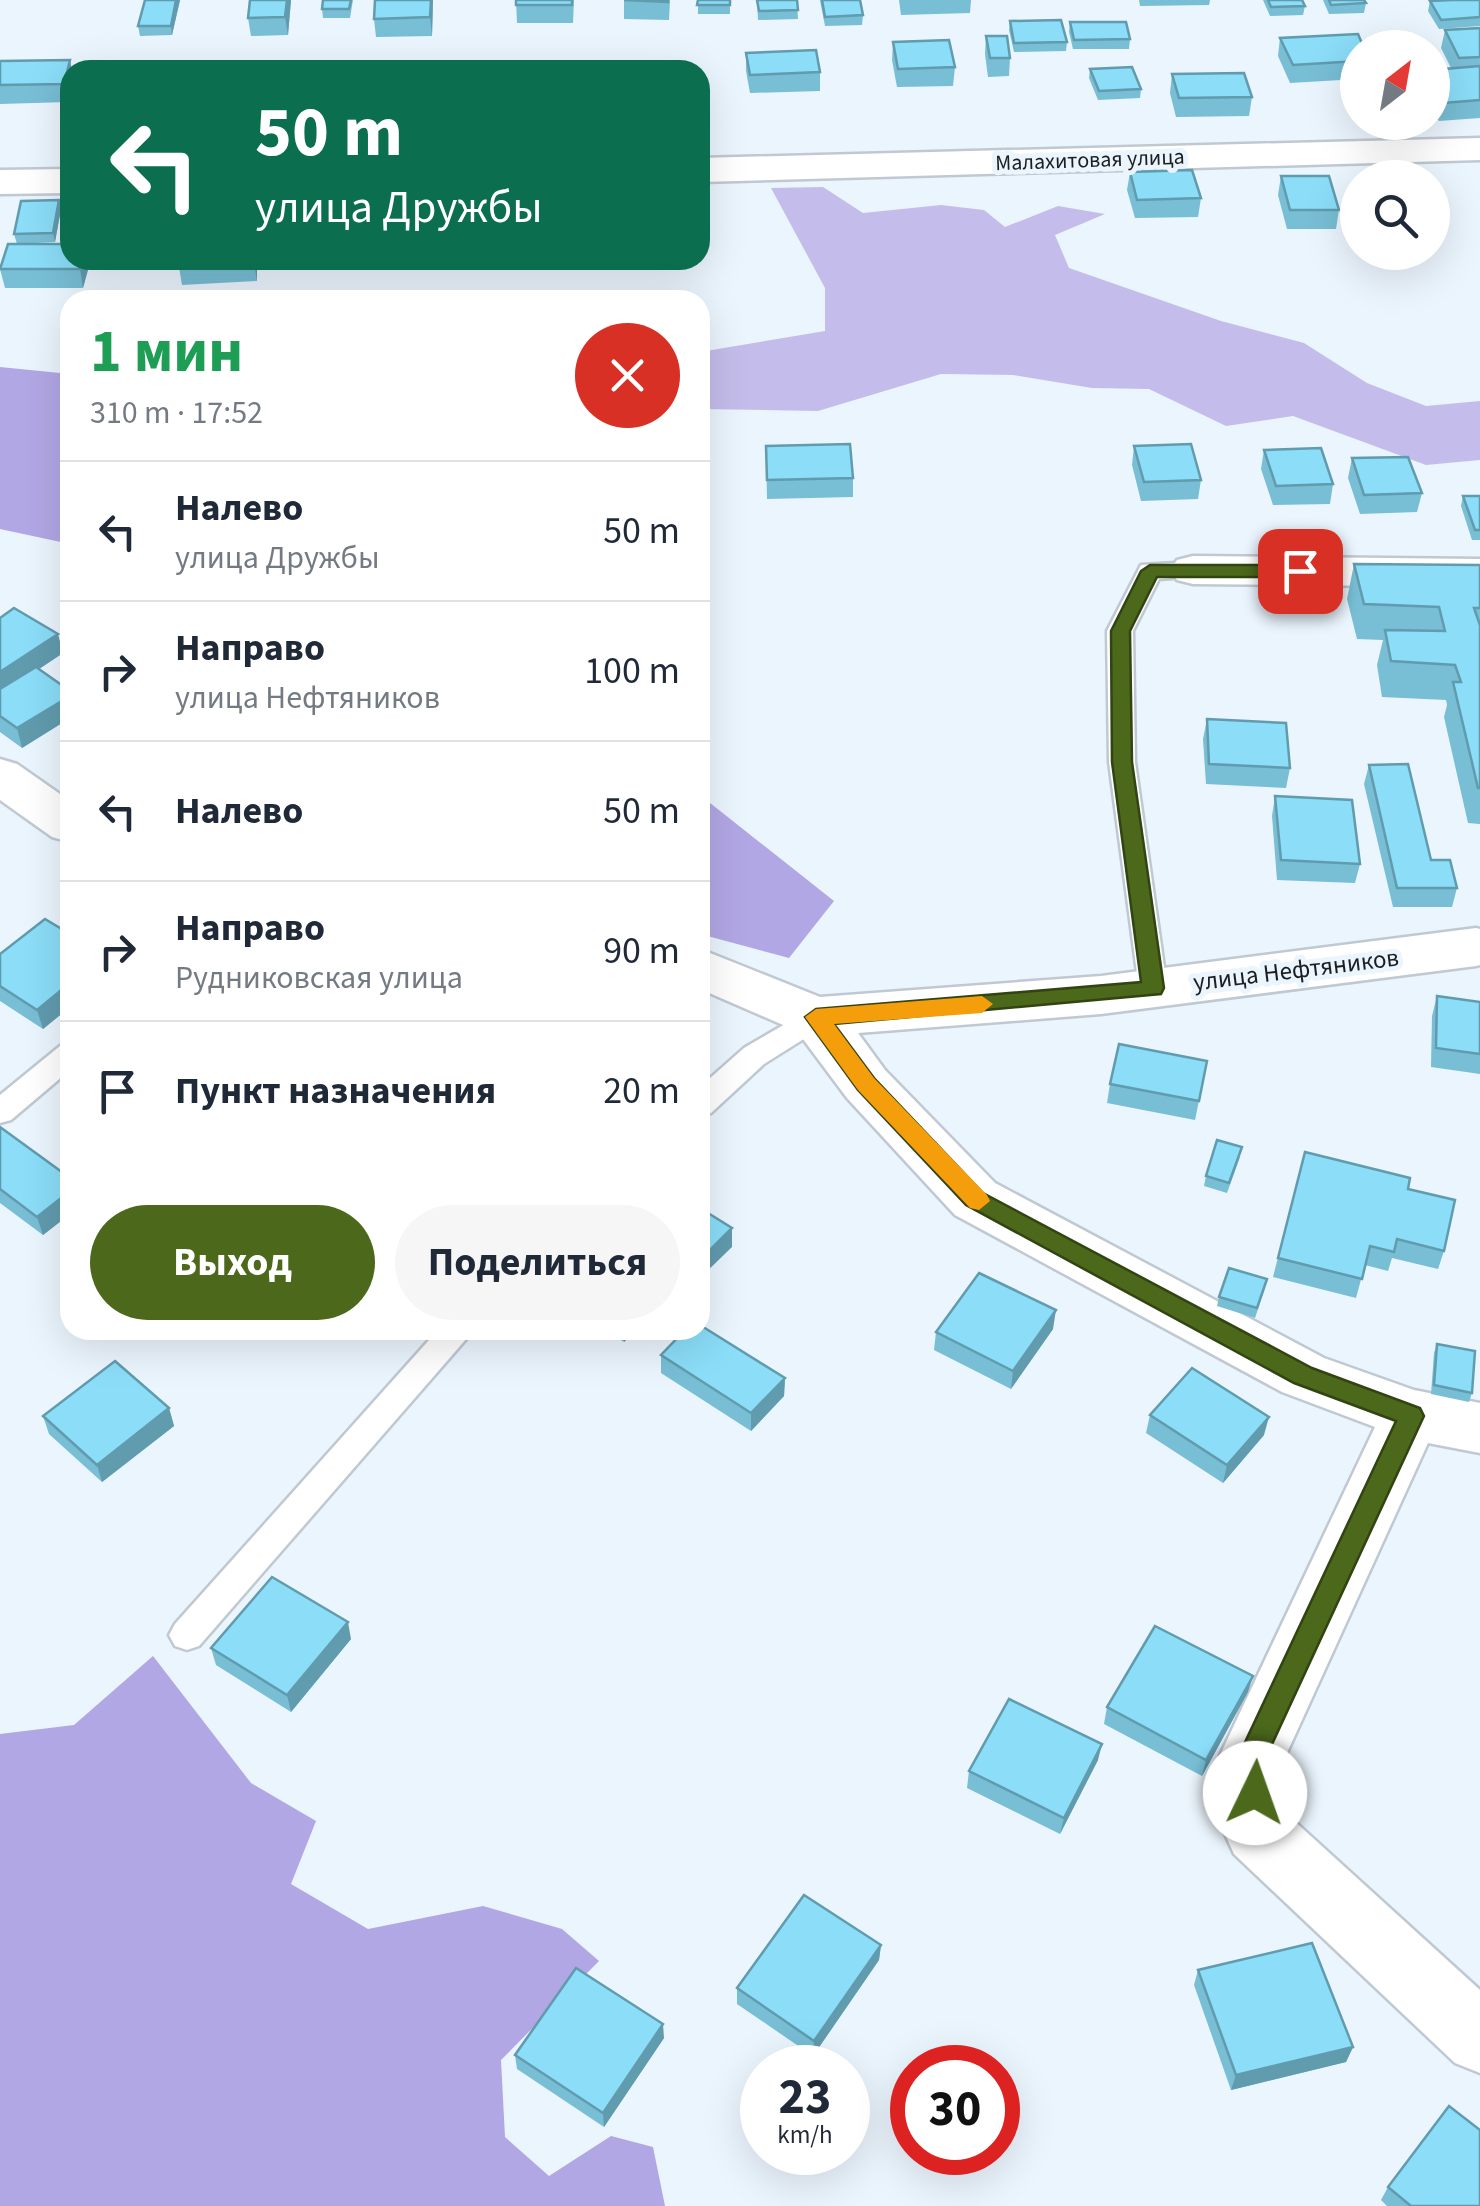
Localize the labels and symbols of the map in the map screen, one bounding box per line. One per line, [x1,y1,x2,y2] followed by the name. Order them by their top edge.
[1340,30,1450,140] north arrow
[995,141,1185,179] street label: Малахитовая улица
[1258,529,1343,614] pin
[1191,940,1401,1000] street label: улица Нефтяников
[1203,1741,1307,1845] position arrow
[890,2045,1020,2175] speed limit sign: 30

